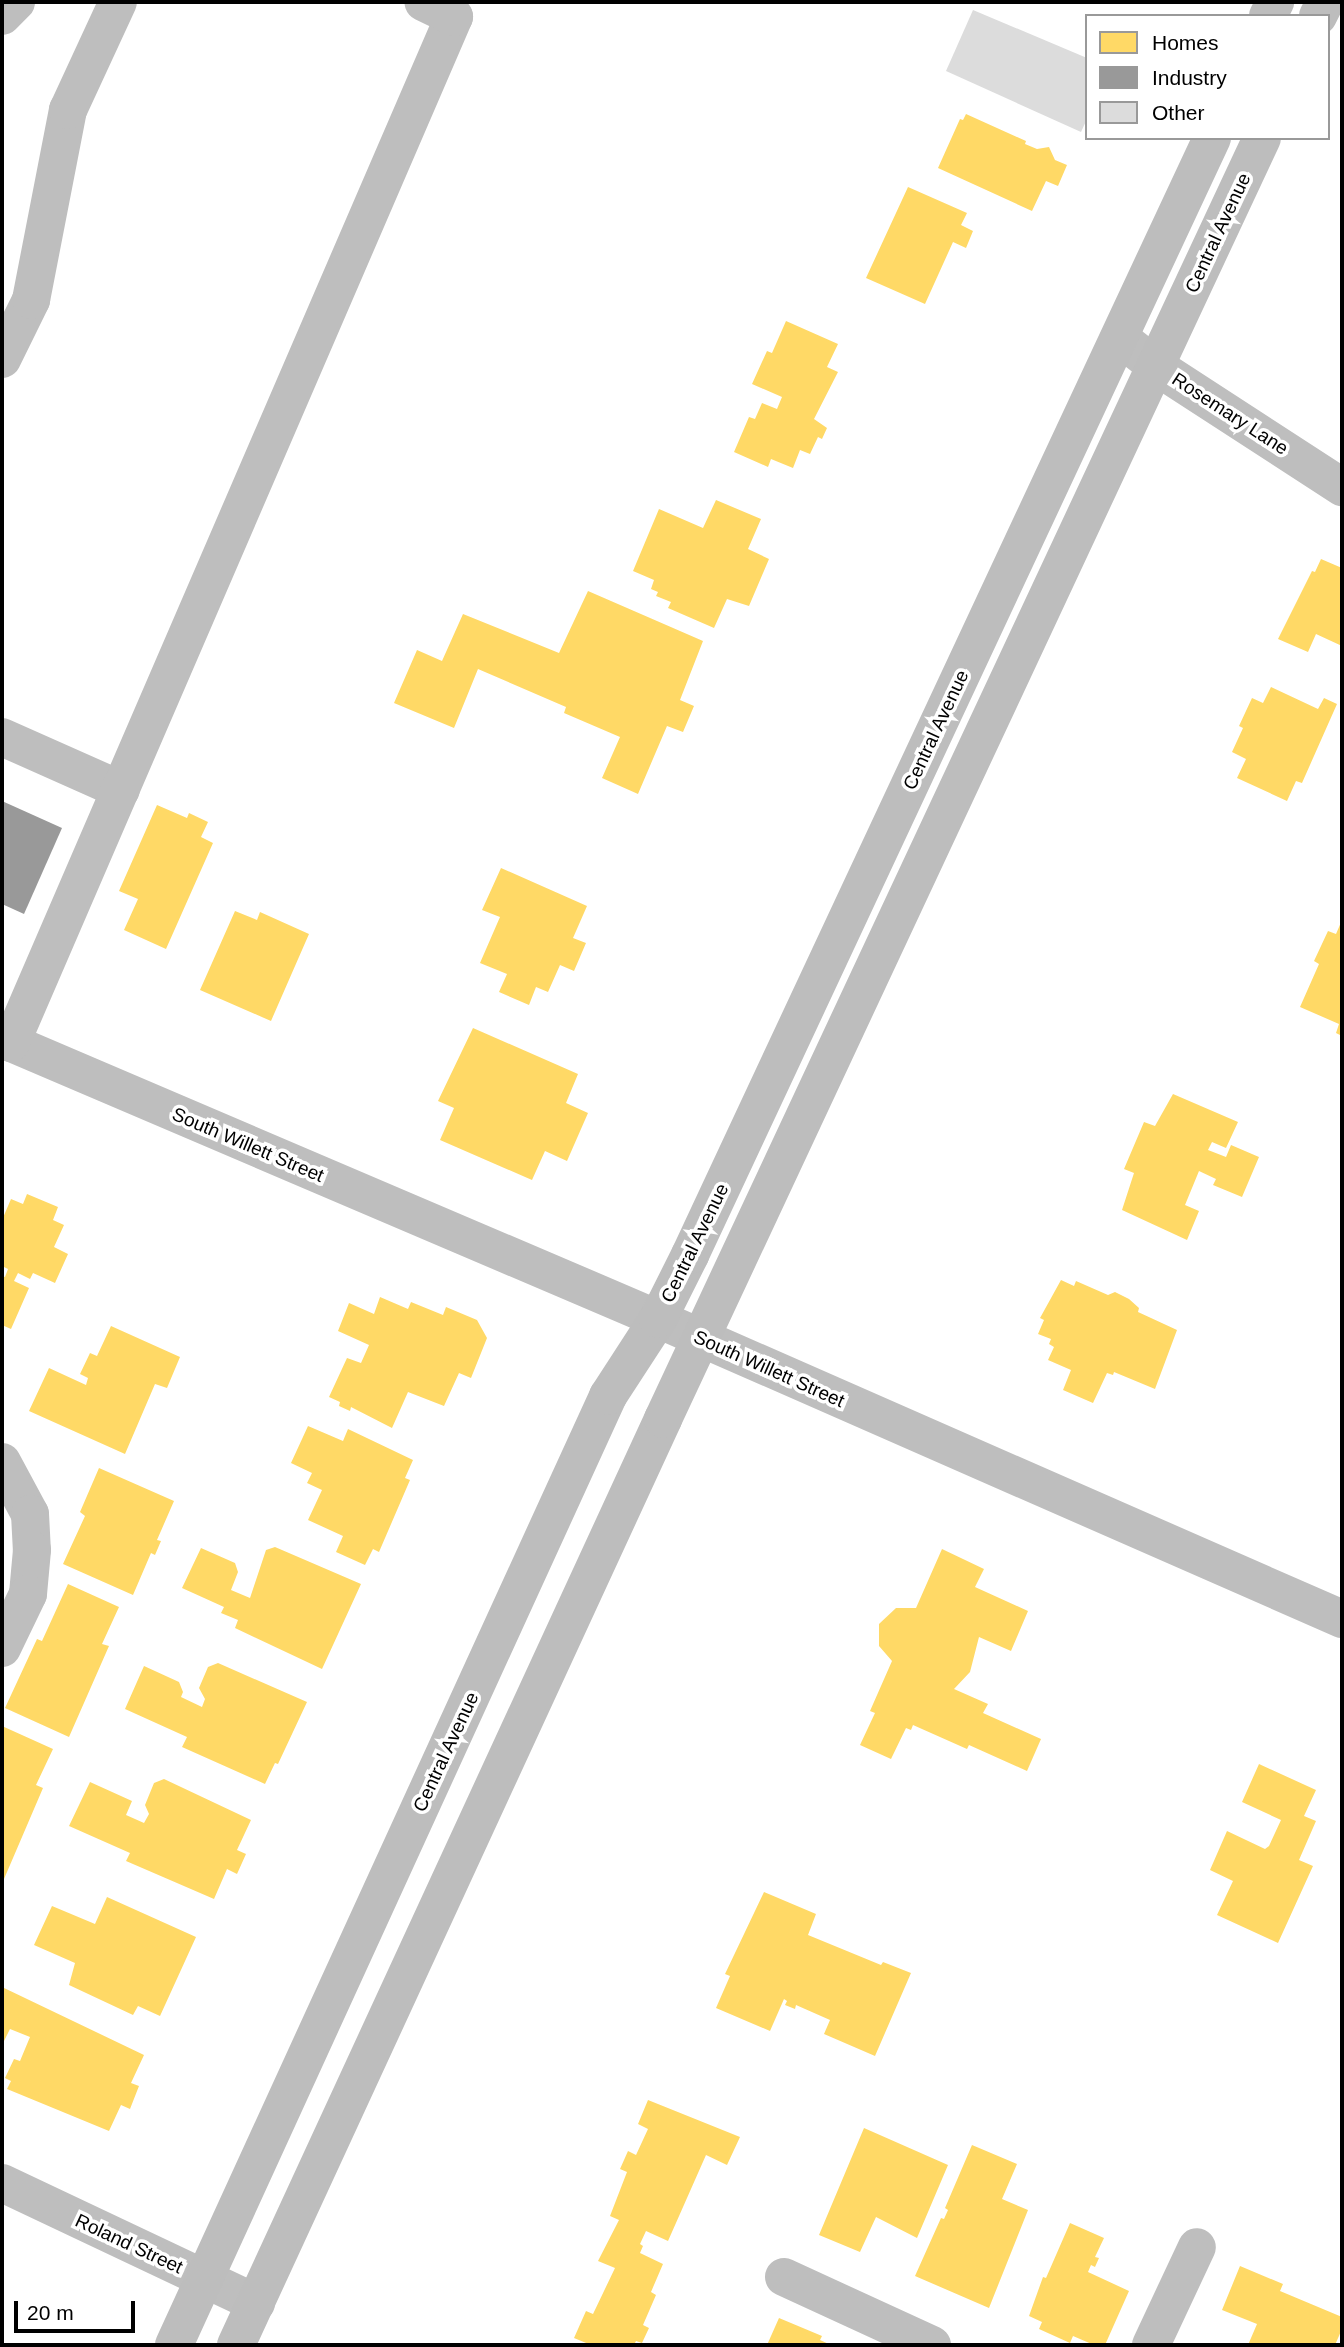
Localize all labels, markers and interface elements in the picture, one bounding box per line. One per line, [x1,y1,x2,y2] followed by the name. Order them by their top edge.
[1085,14,1330,140] legend
[1152,31,1219,54] text: Homes
[1152,66,1227,89] text: Industry
[1152,101,1205,124] text: Other
[1180,169,1256,297] street label: Central Avenue
[1168,368,1292,460] street label: Rosemary Lane
[898,666,974,794] street label: Central Avenue
[169,1103,327,1187] street label: South Willett Street
[656,1179,734,1307] street label: Central Avenue
[690,1326,848,1412] street label: South Willett Street
[408,1688,484,1816] street label: Central Avenue
[72,2209,186,2279] street label: Roland Street
[18,2288,138,2332] scale bar
[27,2301,74,2324] text: 20 m

